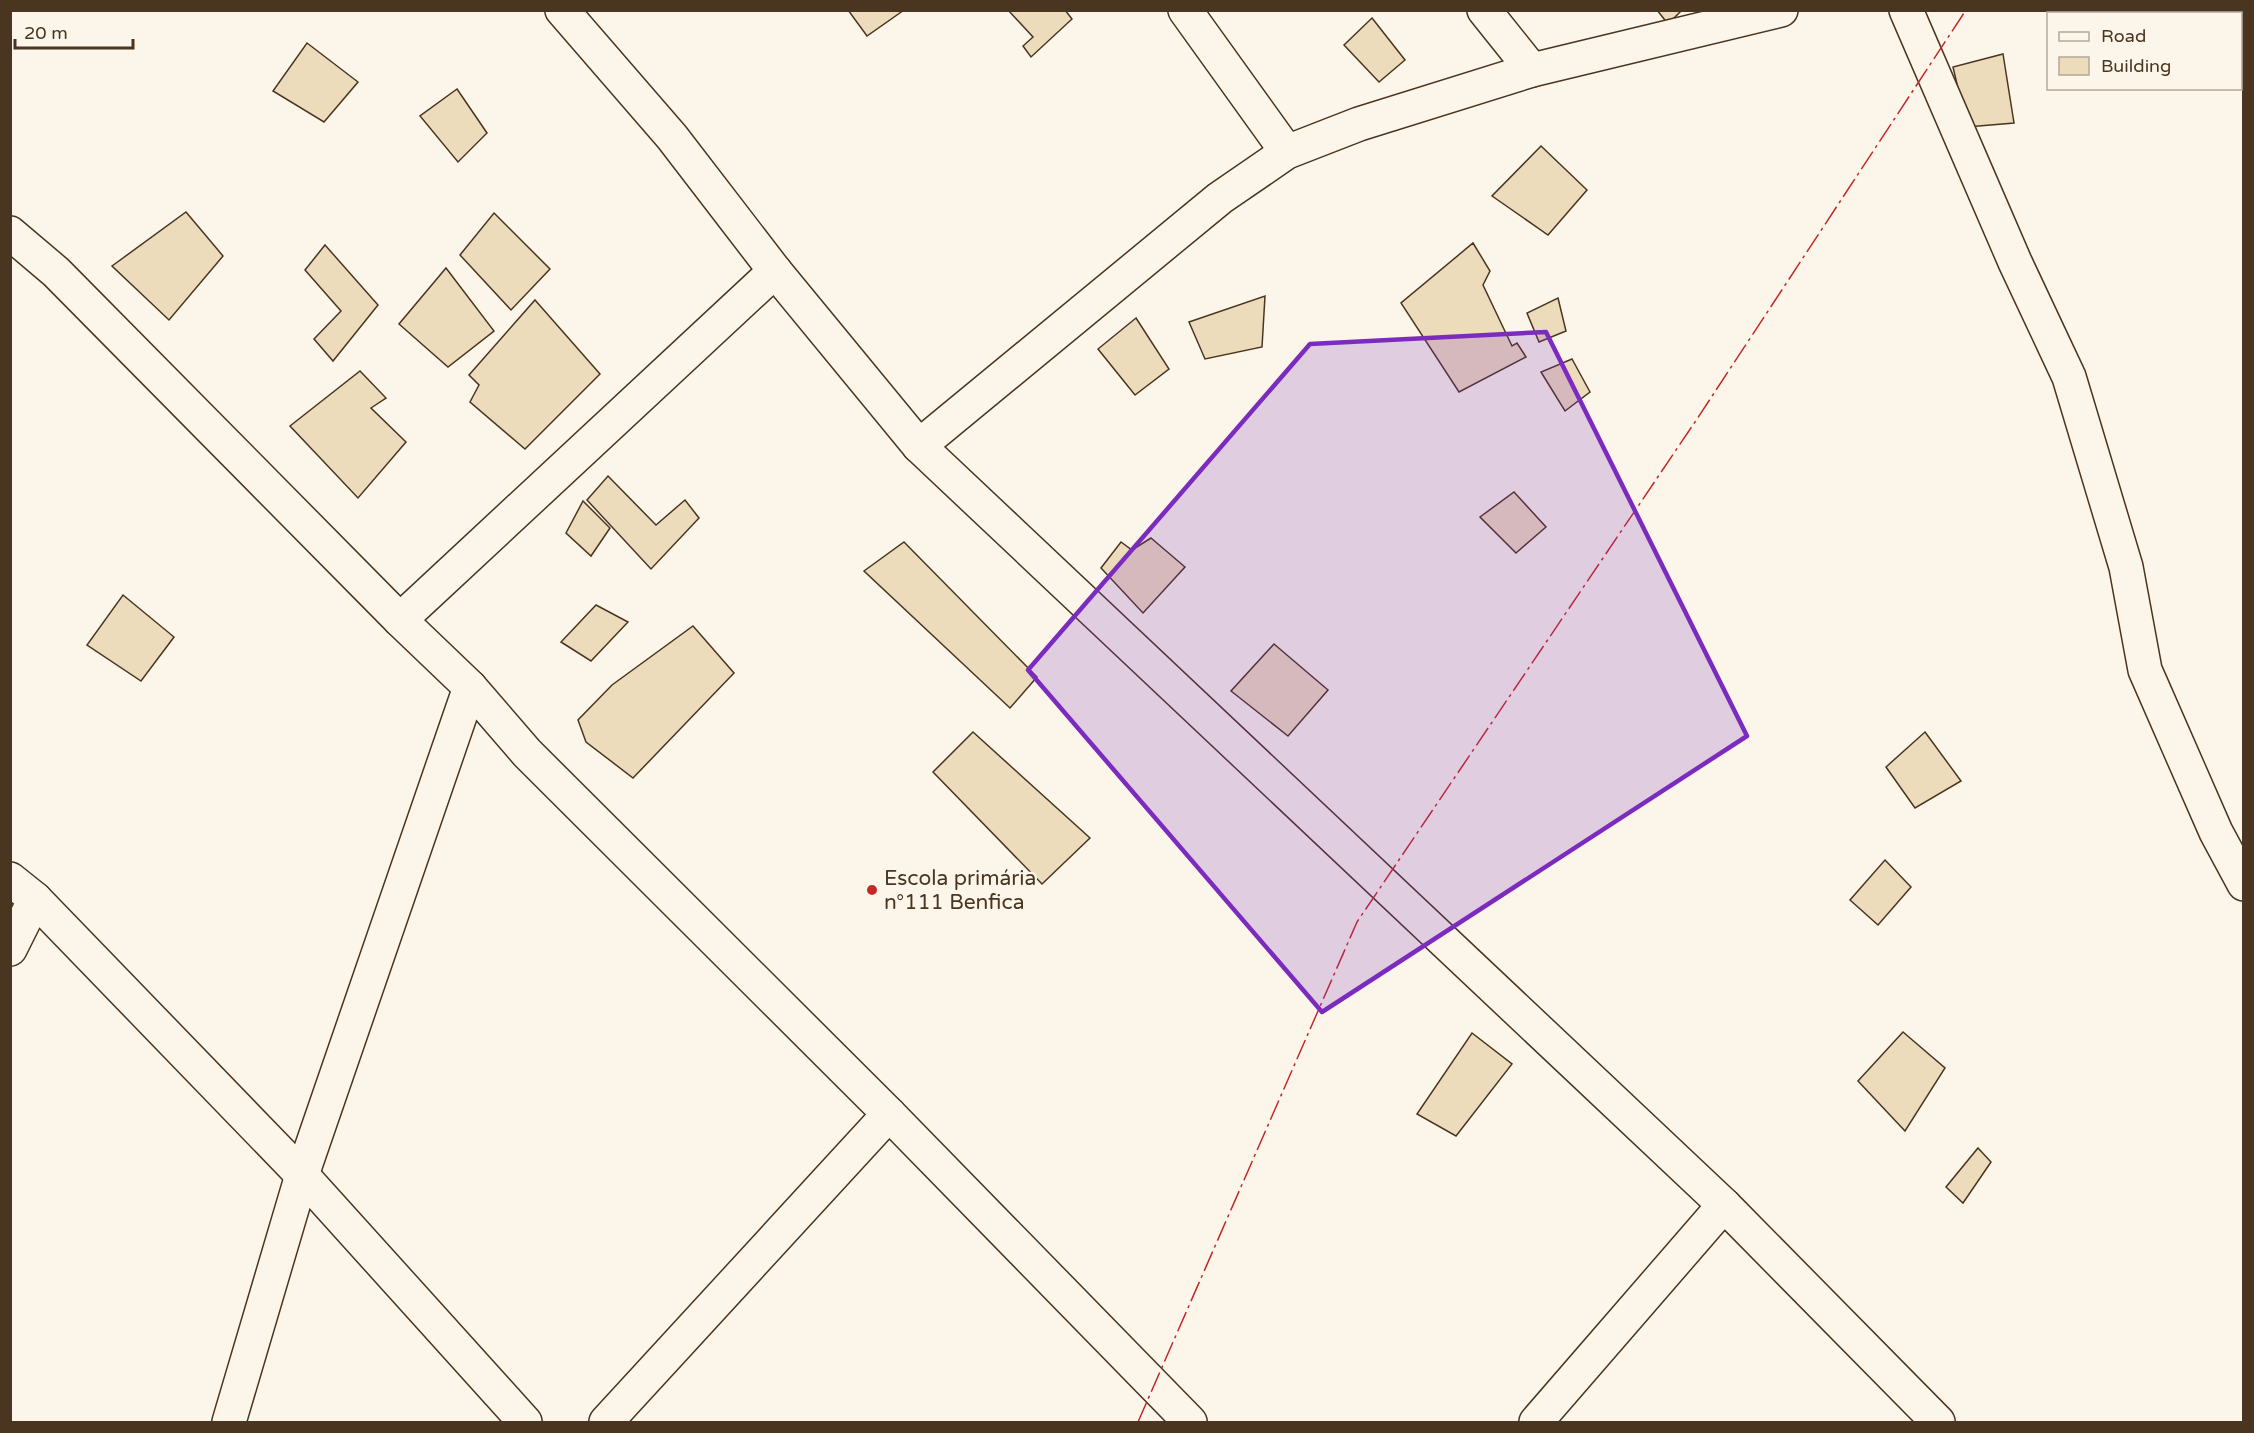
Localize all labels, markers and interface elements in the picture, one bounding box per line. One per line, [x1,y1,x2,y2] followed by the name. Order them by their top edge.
[15,12,134,50] scale bar
[2047,12,2242,90] legend
[24,22,68,44] text: 20 m
[2101,25,2146,47] text: Road
[2101,55,2171,77] text: Building
[884,866,1036,915] place label: Escola primária n°111 Benfica
[865,883,879,897] marker: Escola primária n°111 Benfica

